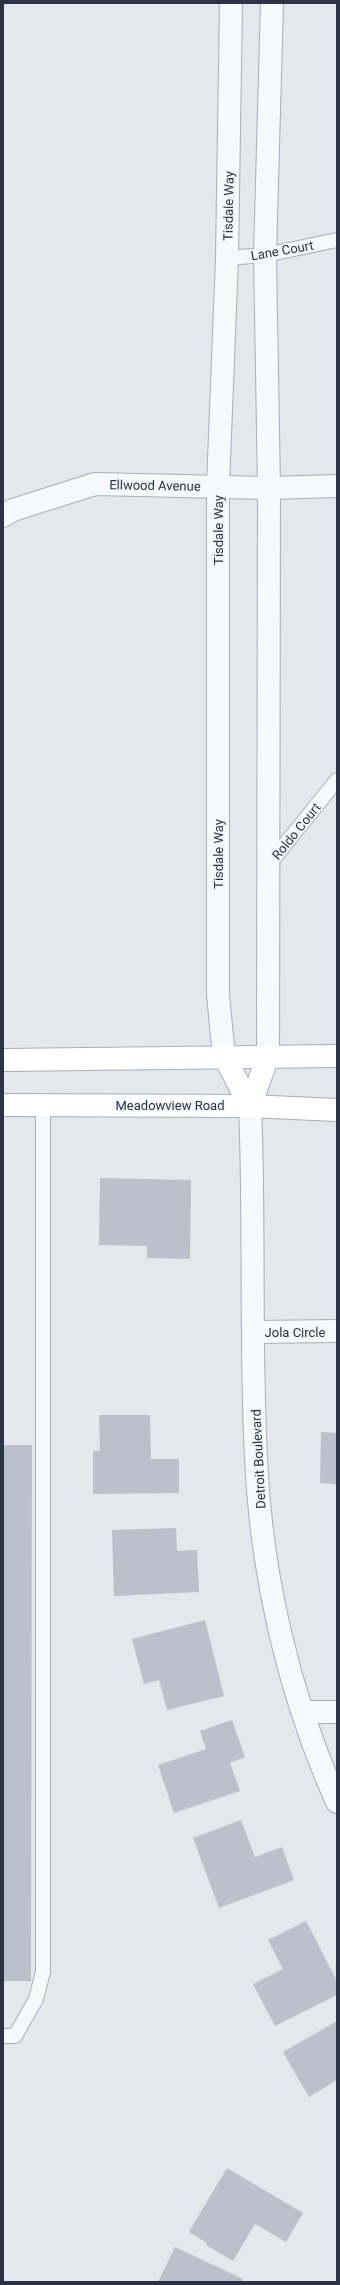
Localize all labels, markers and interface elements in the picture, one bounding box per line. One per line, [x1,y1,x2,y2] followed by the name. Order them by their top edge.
[220,171,237,241] street label: Tisdale Way
[250,238,315,263] street label: Lane Court
[109,477,201,494] street label: Ellwood Avenue
[211,495,226,565] street label: Tisdale Way
[269,800,324,863] street label: Roldo Court
[211,819,226,889] street label: Tisdale Way
[115,1098,225,1113] street label: Meadowview Road
[265,1325,326,1340] street label: Jola Circle
[248,1409,269,1509] street label: Detroit Boulevard

